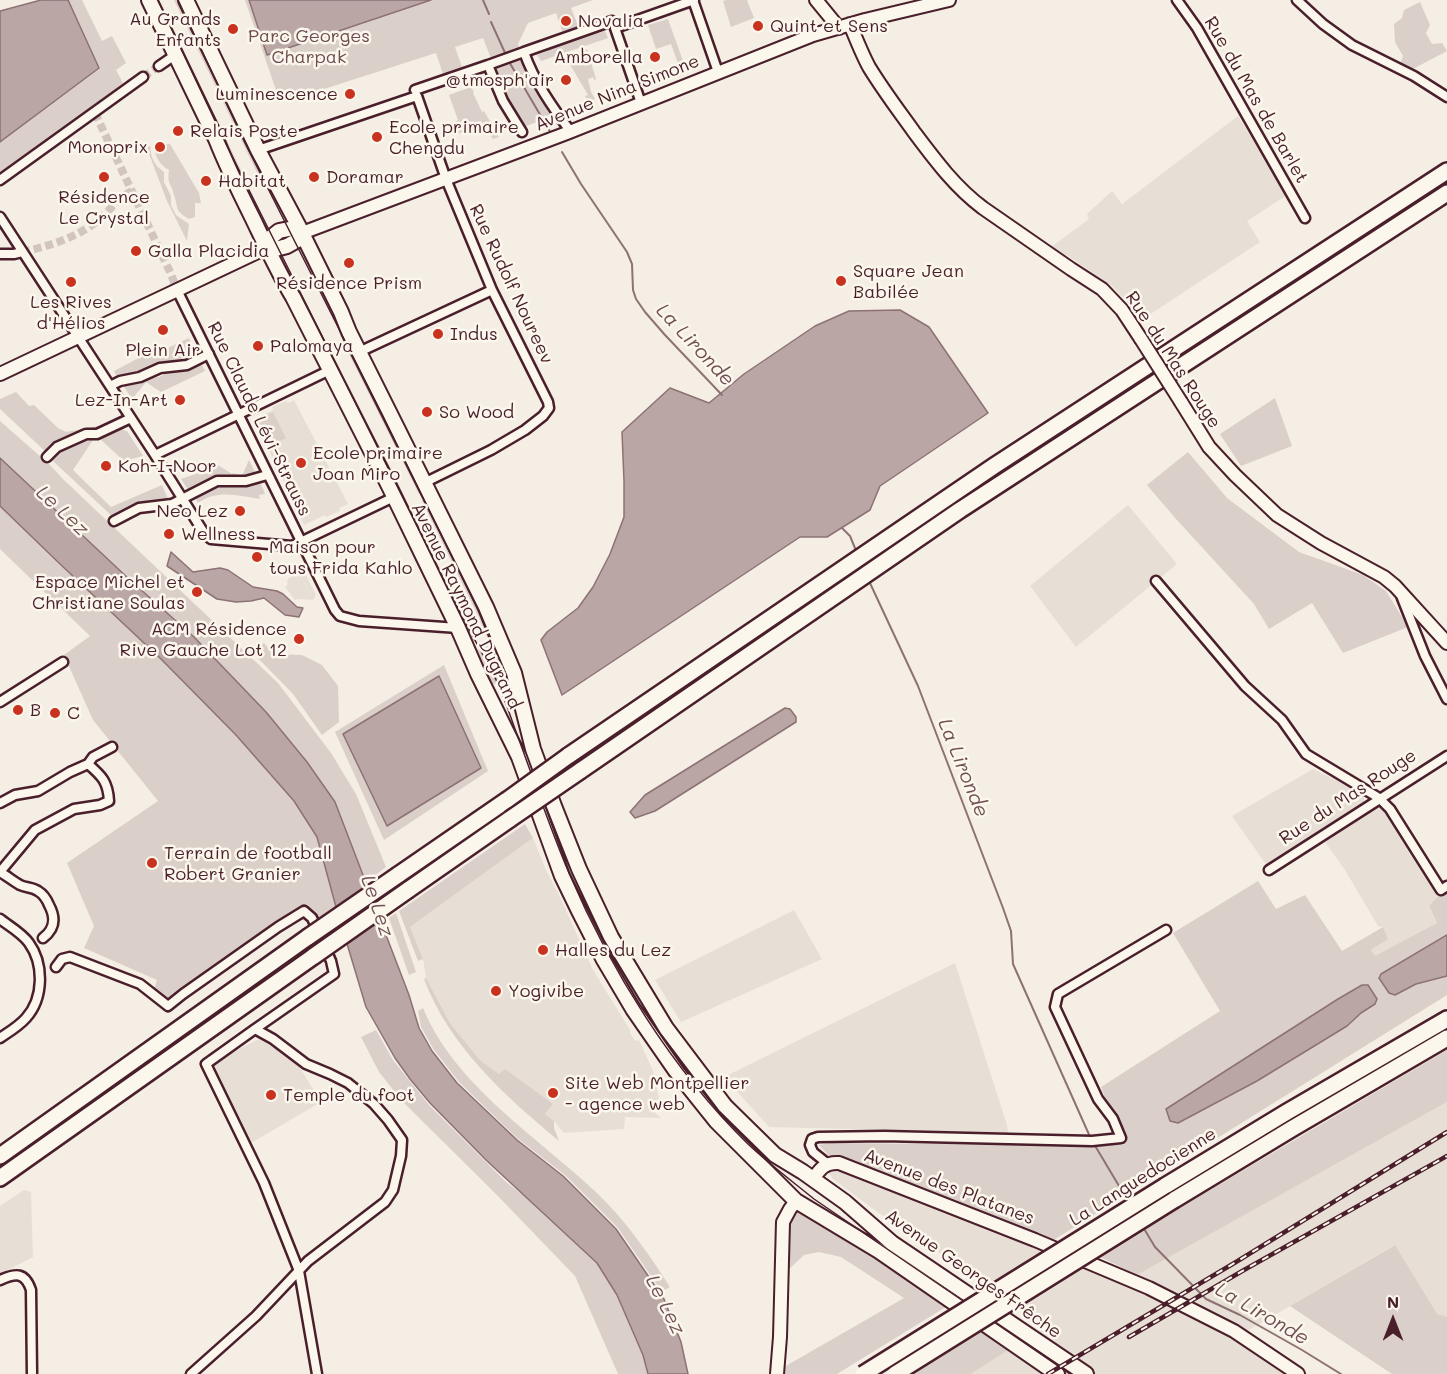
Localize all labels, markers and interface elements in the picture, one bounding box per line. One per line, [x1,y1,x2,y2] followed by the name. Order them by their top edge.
[129,8,221,50] place label: Au Grands Enfants
[578,10,644,32] place label: Novalia
[1199,13,1313,187] street label: Rue du Mas de Barlet
[559,14,573,28] marker: Novalia
[770,15,888,37] place label: Quint et Sens
[751,19,765,33] marker: Quint et Sens
[226,22,240,36] marker: Au Grands Enfants
[248,25,370,68] park label: Parc Georges Charpak
[554,46,643,68] place label: Amborella
[532,50,702,136] street label: Avenue Nina Simone
[648,50,662,64] marker: Amborella
[445,69,554,91] place label: @tmosph'air
[559,73,573,87] marker: @tmosph'air
[216,83,338,105] place label: Luminescence
[343,87,357,101] marker: Luminescence
[389,116,519,158] place label: Ecole primaire Chengdu
[190,120,298,142] place label: Relais Poste
[171,124,185,138] marker: Relais Poste
[370,130,384,144] marker: Ecole primaire Chengdu
[68,136,148,158] place label: Monoprix
[153,140,167,154] marker: Monoprix
[326,166,404,188] place label: Doramar
[97,170,111,184] marker: Résidence Le Crystal
[218,170,286,192] place label: Habitat
[307,170,321,184] marker: Doramar
[199,174,213,188] marker: Habitat
[58,186,150,228] place label: Résidence Le Crystal
[465,201,557,367] street label: Rue Rudolf Noureev
[148,240,270,262] place label: Galla Placidia
[129,244,143,258] marker: Galla Placidia
[342,256,356,270] marker: Résidence Prism
[853,260,964,302] place label: Square Jean Babilée
[276,272,422,294] place label: Résidence Prism
[834,274,848,288] marker: Square Jean Babilée
[64,275,78,289] marker: Les Rives d'Hélios
[1121,287,1225,433] street label: Rue du Mas Rouge
[30,291,112,334] place label: Les Rives d'Hélios
[651,299,739,391] water label: La Lironde
[203,318,315,520] street label: Rue Claude Lévi-Strauss
[156,323,170,337] marker: Plein Air
[450,323,498,345] place label: Indus
[431,327,445,341] marker: Indus
[270,335,354,357] place label: Palomaya
[126,339,200,361] place label: Plein Air
[251,339,265,353] marker: Palomaya
[75,389,168,411] place label: Lez-In-Art
[173,393,187,407] marker: Lez-In-Art
[439,401,514,423] place label: So Wood
[420,405,434,419] marker: So Wood
[313,442,443,484] place label: Ecole primaire Joan Miro
[118,455,216,477] place label: Koh-I-Noor
[294,456,308,470] marker: Ecole primaire Joan Miro
[99,459,113,473] marker: Koh-I-Noor
[31,481,93,541] water label: Le Lez
[407,499,525,713] street label: Avenue Raymond Dugrand
[157,500,228,522] place label: Neo Lez
[233,504,247,518] marker: Neo Lez
[181,523,256,545] place label: Wellness
[162,527,176,541] marker: Wellness
[269,536,412,578] place label: Maison pour tous Frida Kahlo
[250,550,264,564] marker: Maison pour tous Frida Kahlo
[32,571,185,614] place label: Espace Michel et Christiane Soulas
[190,585,204,599] marker: Espace Michel et Christiane Soulas
[120,618,287,660] place label: ACM Résidence Rive Gauche Lot 12
[292,632,306,646] marker: ACM Résidence Rive Gauche Lot 12
[30,699,41,721] place label: B
[67,702,80,724] place label: C
[11,703,25,717] marker: B
[48,706,62,720] marker: C
[932,715,994,821] water label: La Lironde
[1275,745,1421,849] street label: Rue du Mas Rouge
[164,842,332,884] place label: Terrain de football Robert Granier
[145,856,159,870] marker: Terrain de football Robert Granier
[355,872,399,940] water label: Le Lez
[555,939,671,961] place label: Halles du Lez
[536,943,550,957] marker: Halles du Lez
[508,980,584,1002] place label: Yogivibe
[489,984,503,998] marker: Yogivibe
[565,1072,750,1114] place label: Site Web Montpellier - agence web
[283,1084,414,1106] place label: Temple du foot
[546,1086,560,1100] marker: Site Web Montpellier - agence web
[264,1088,278,1102] marker: Temple du foot
[1066,1123,1220,1231] street label: La Languedocienne
[861,1145,1037,1229] street label: Avenue des Platanes
[881,1205,1065,1343] street label: Avenue Georges Frêche
[640,1271,690,1339] water label: Le Lez
[1211,1278,1313,1350] water label: La Lironde
[1363,1290,1423,1350] north arrow
[1387,1291,1399,1312] text: N

